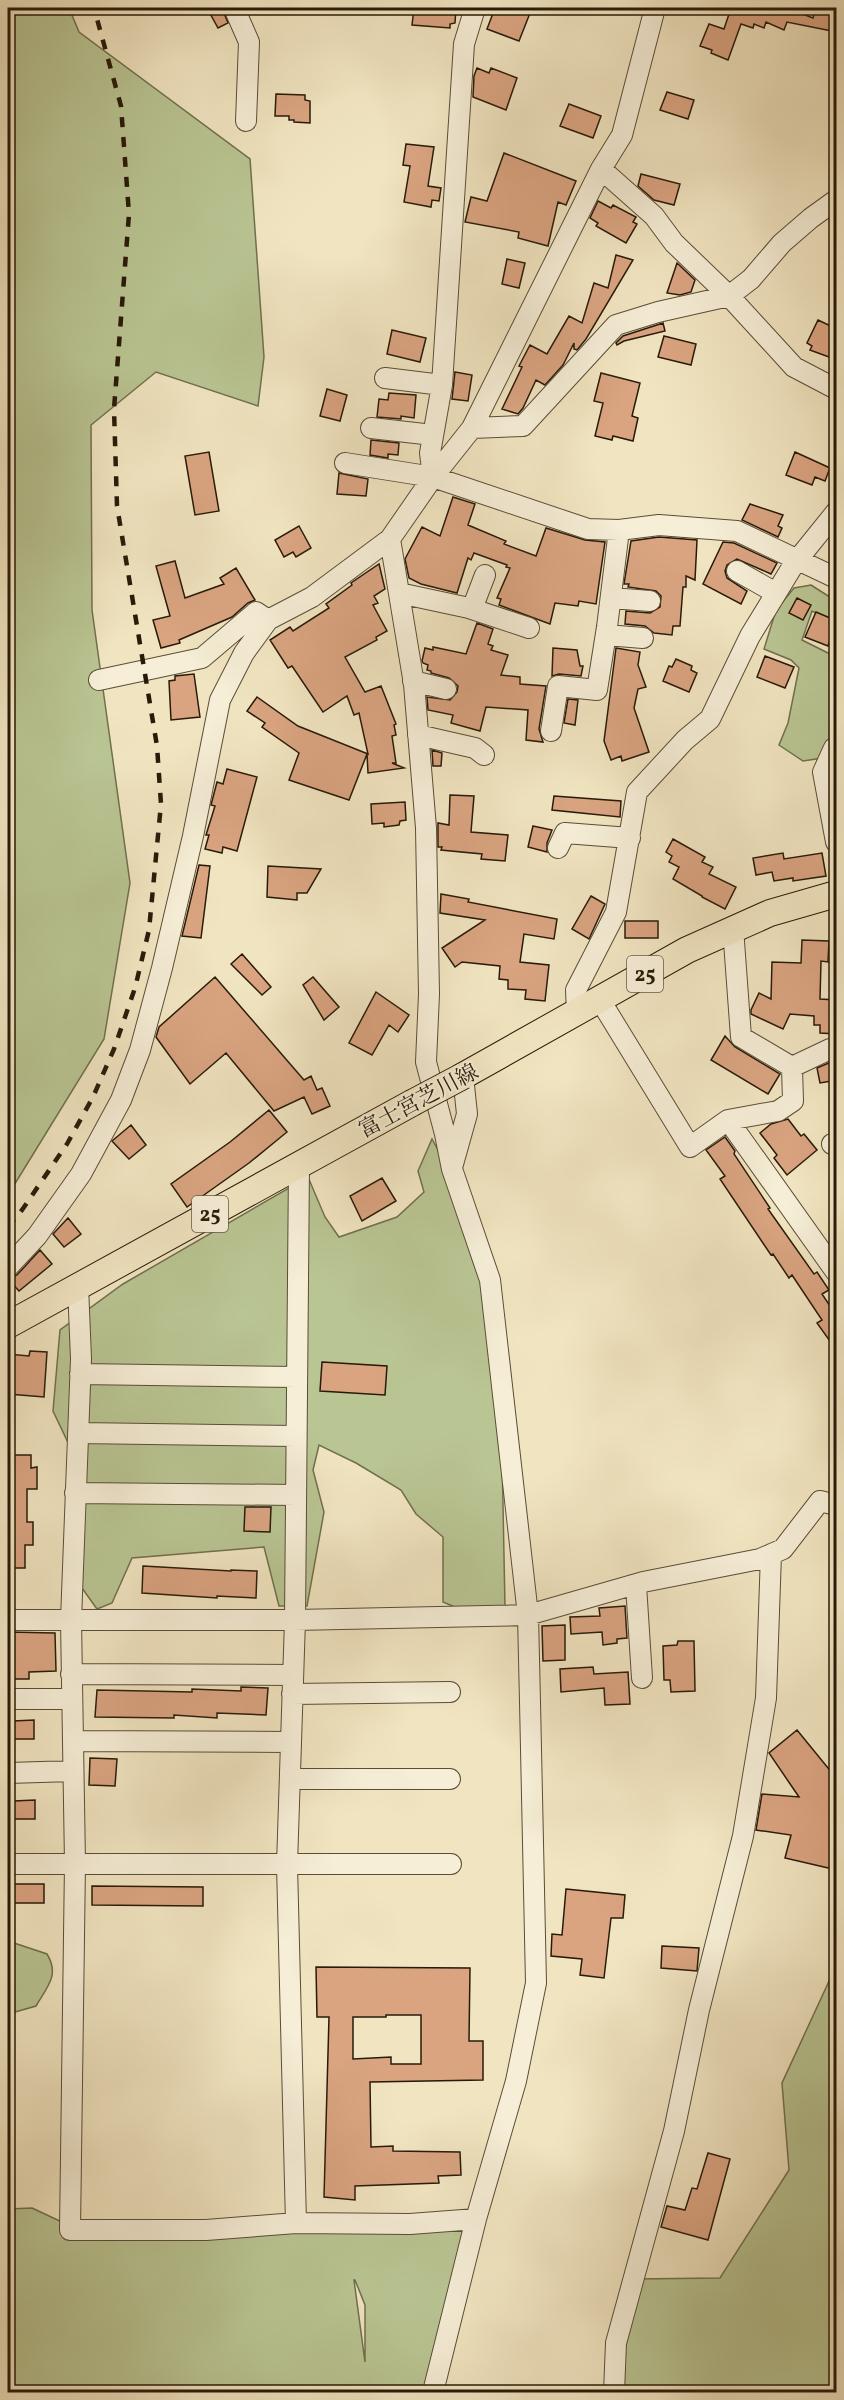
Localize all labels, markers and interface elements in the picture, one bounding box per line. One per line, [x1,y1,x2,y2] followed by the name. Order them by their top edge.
[627,956,663,992] road number: 25
[354,1058,485,1147] street label: 富士宮芝川線
[192,1196,228,1232] road number: 25

